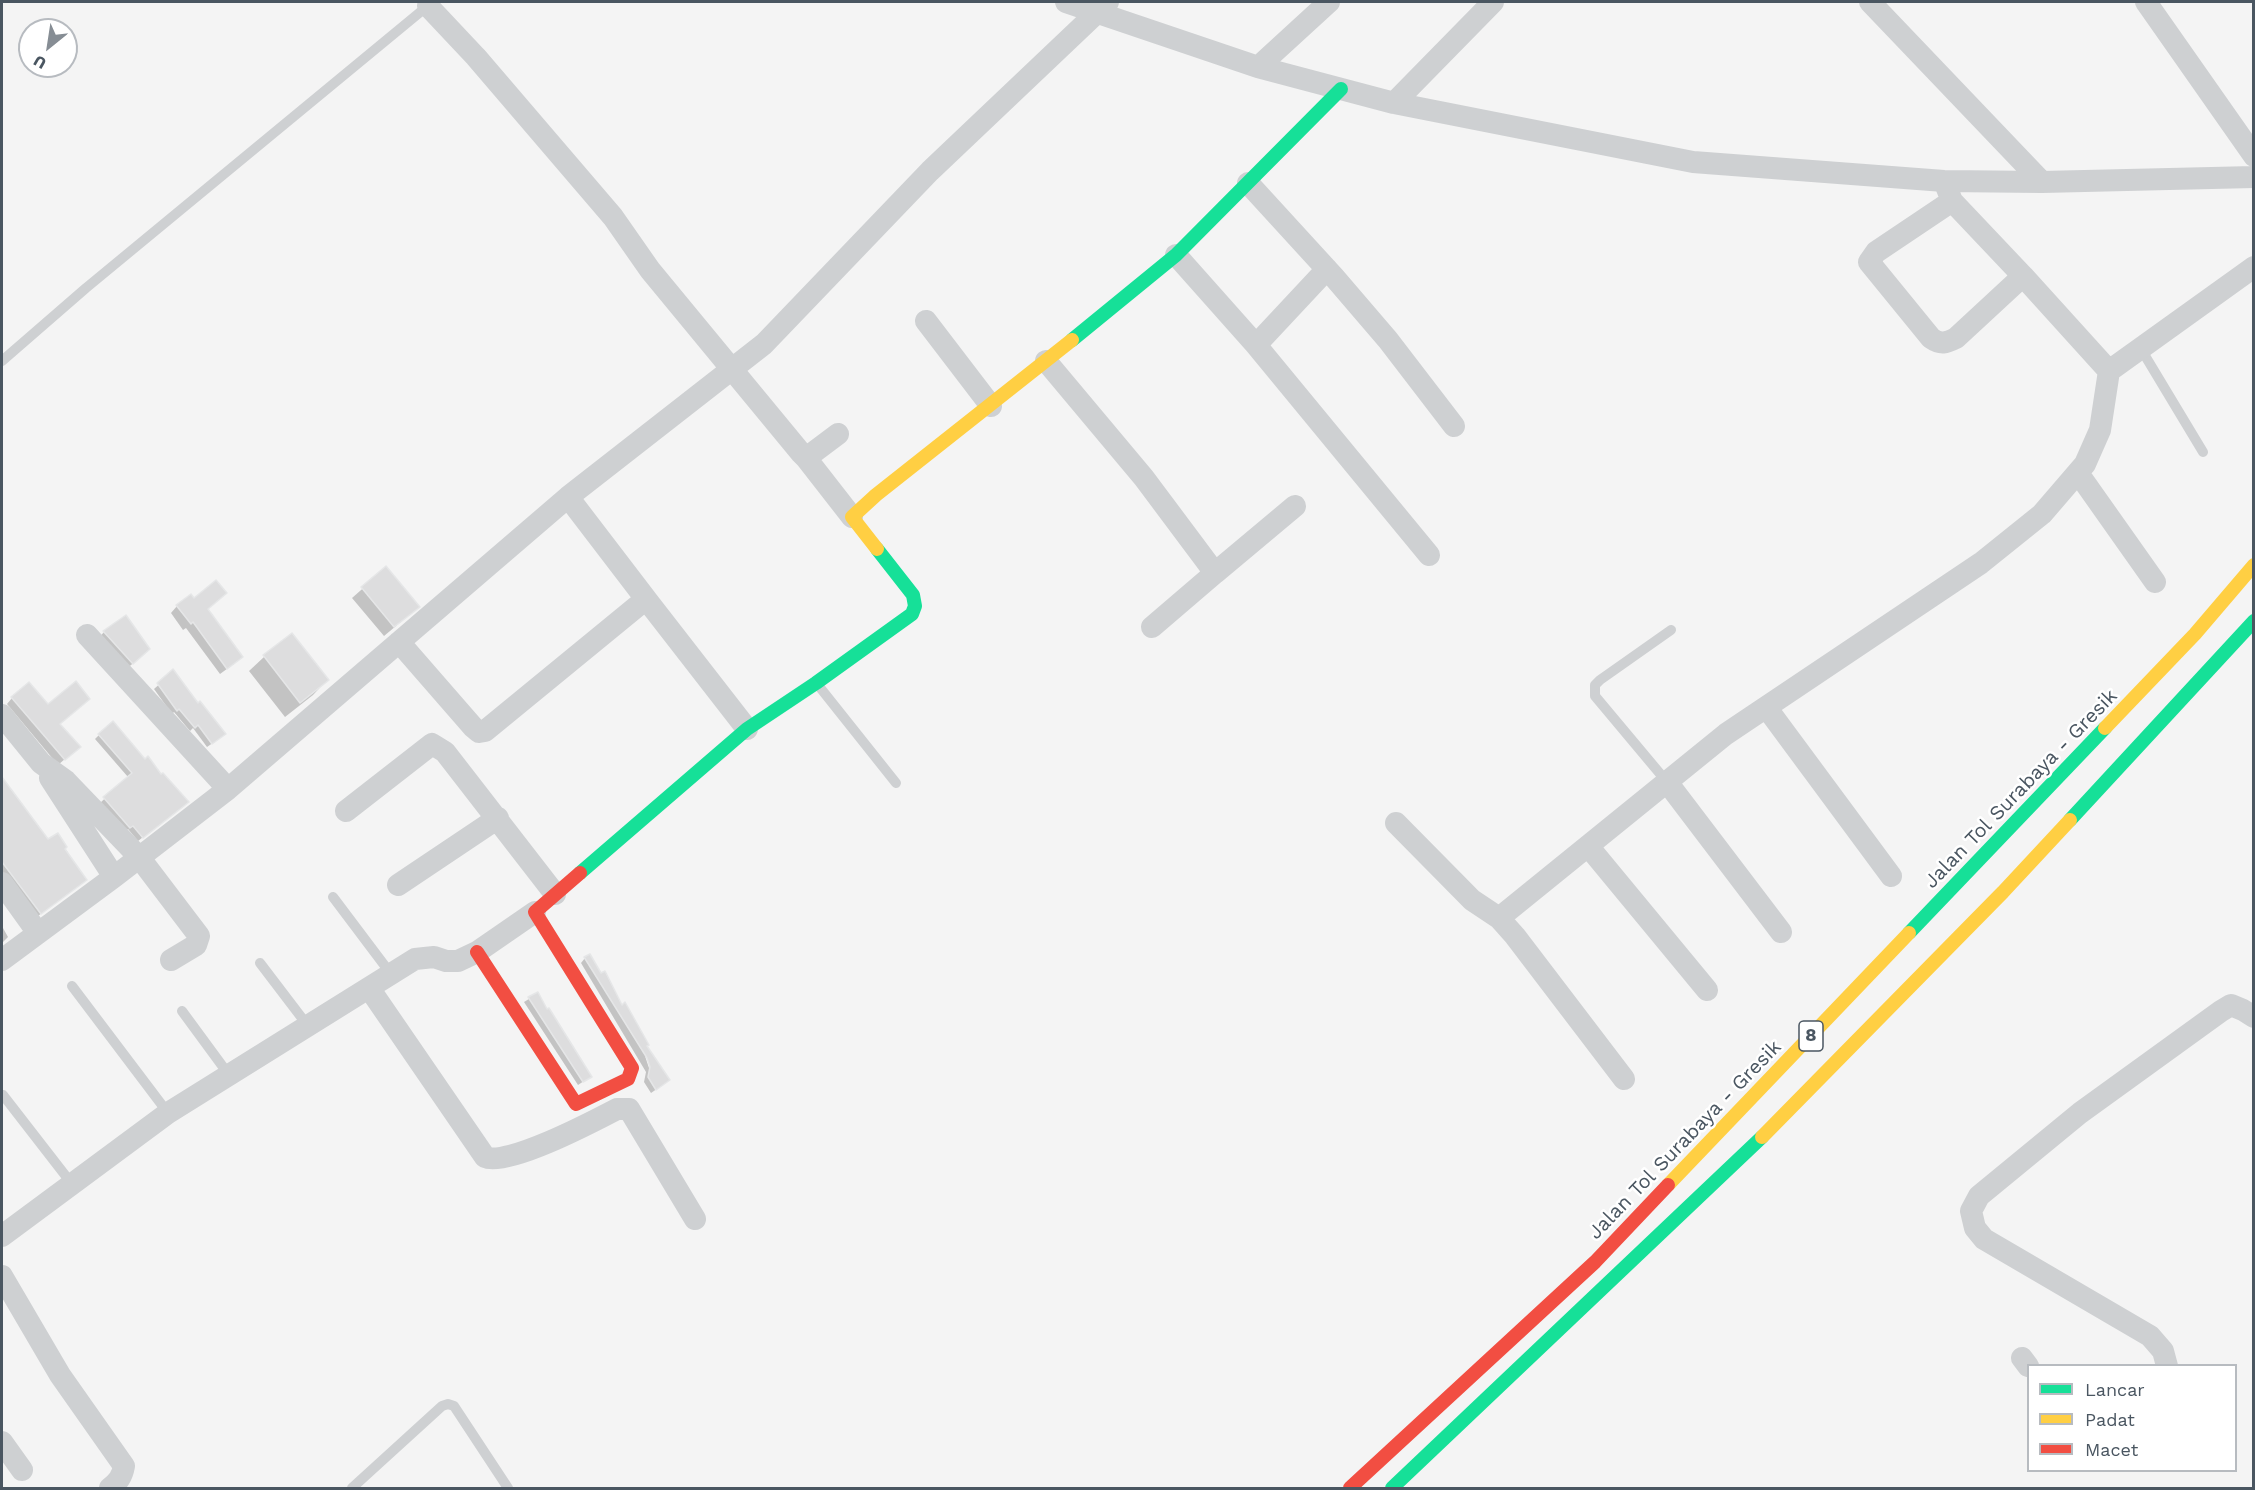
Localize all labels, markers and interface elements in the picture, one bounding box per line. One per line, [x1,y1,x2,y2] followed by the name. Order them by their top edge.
[18,18,78,78] north arrow
[30,51,49,73] text: U
[1919,684,2123,894] street label: Jalan Tol Surabaya - Gresik
[1799,1021,1823,1051] road number: 8
[1583,1035,1787,1245] street label: Jalan Tol Surabaya - Gresik
[2027,1364,2237,1472] legend
[2085,1379,2145,1400] text: Lancar
[2085,1409,2135,1430] text: Padat
[2085,1439,2138,1460] text: Macet

